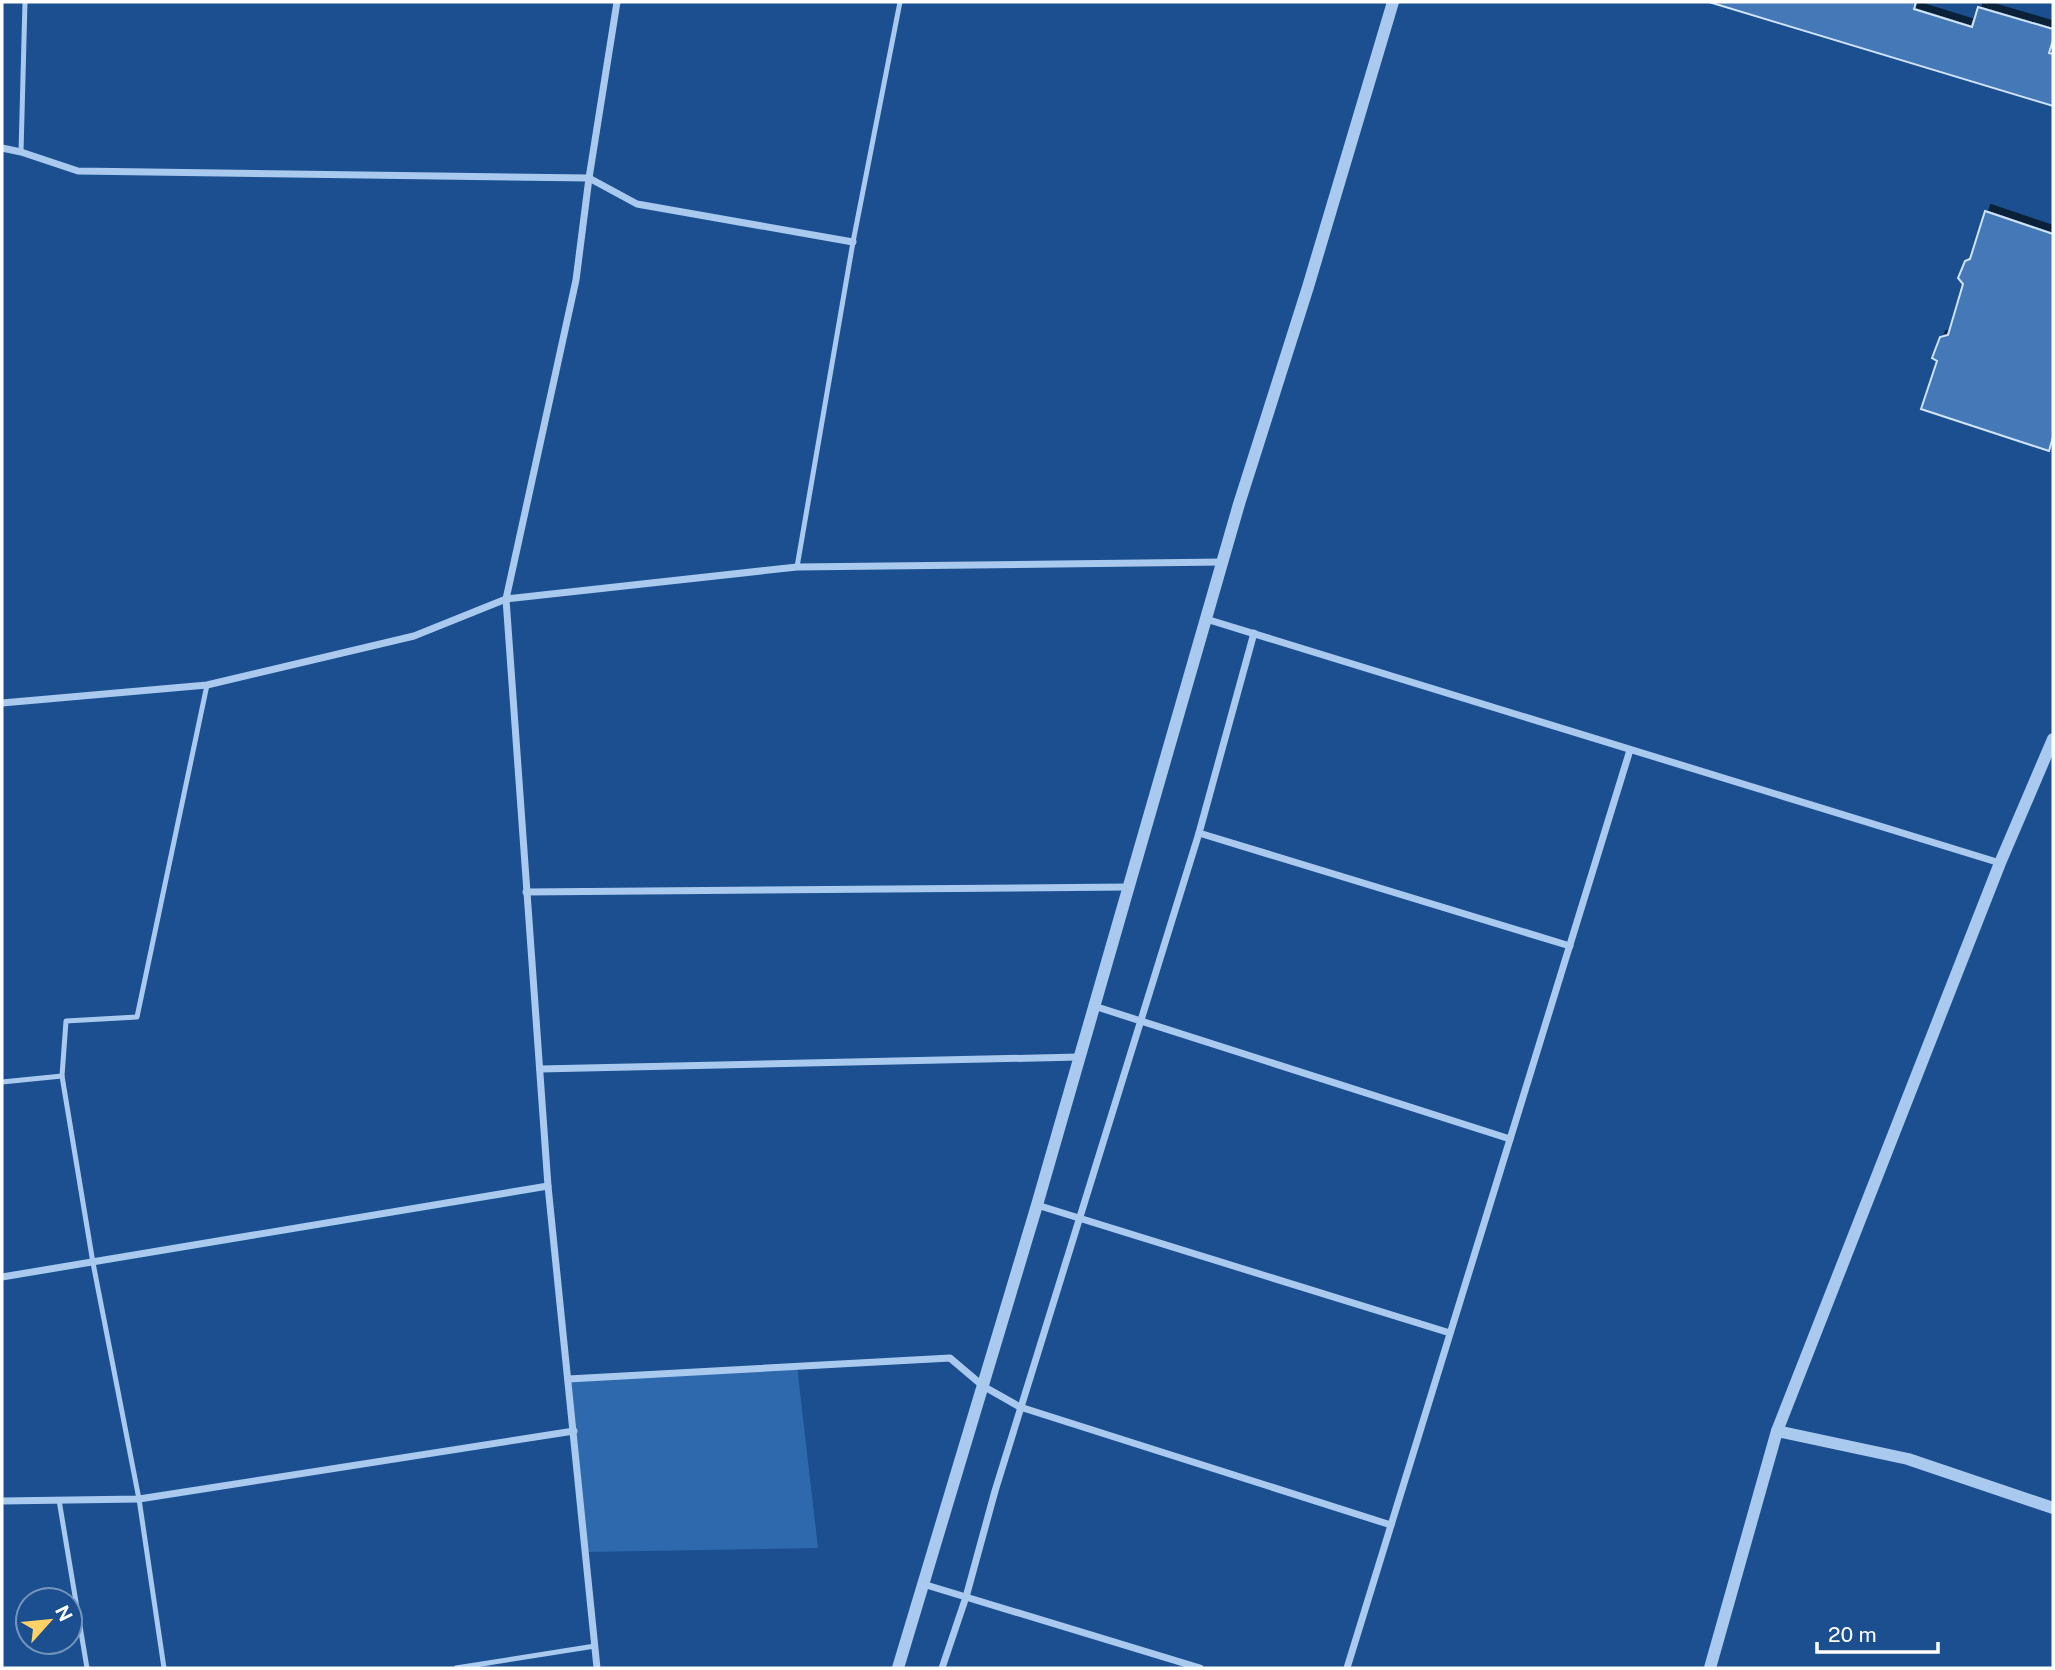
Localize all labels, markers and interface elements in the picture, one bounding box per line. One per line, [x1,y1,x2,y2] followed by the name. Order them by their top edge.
[14,1586,84,1656] north arrow
[51,1602,77,1625] text: N
[1817,1610,1938,1654] scale bar
[1828,1622,1877,1647] text: 20 m

